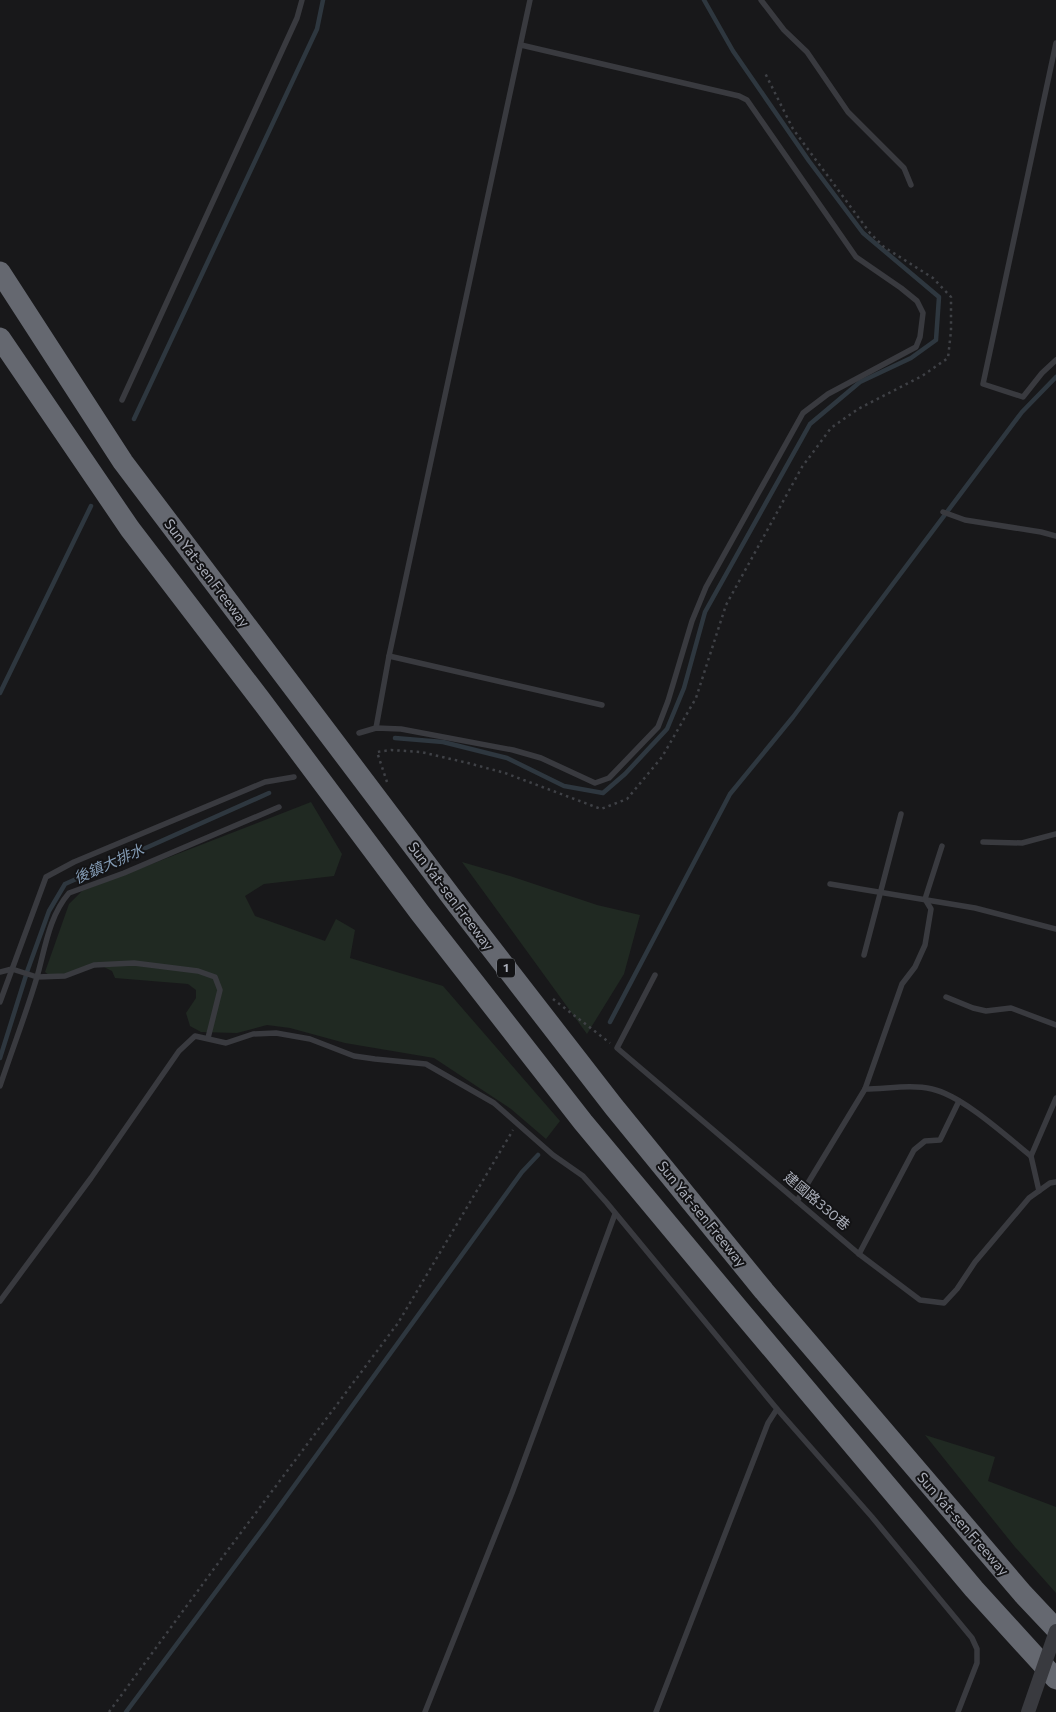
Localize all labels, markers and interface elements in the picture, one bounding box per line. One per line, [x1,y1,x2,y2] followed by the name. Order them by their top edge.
[161,515,254,630] street label: Sun Yat-sen Freeway
[405,838,498,953] street label: Sun Yat-sen Freeway
[71,839,147,887] water label: 後鎮大排水
[497,958,515,978] road number: 1
[655,1157,750,1270] street label: Sun Yat-sen Freeway
[781,1168,854,1233] street label: 建國路330巷
[914,1469,1013,1579] street label: Sun Yat-sen Freeway

